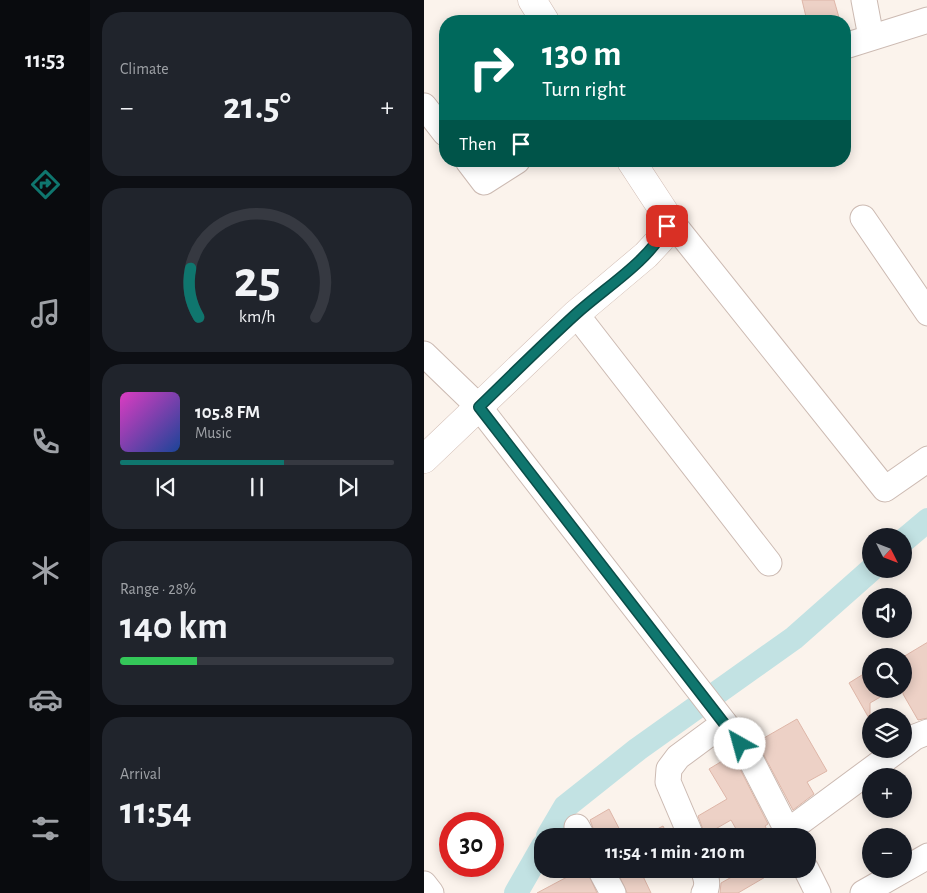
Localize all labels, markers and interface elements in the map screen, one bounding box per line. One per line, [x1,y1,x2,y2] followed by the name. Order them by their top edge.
[459,35,524,100] icon: right
[542,37,621,72] text: 130 m
[25,49,65,71] text: 11:53
[120,61,169,77] text: Climate
[542,78,626,100] text: Turn right
[223,88,291,126] text: 21.5°
[120,94,133,122] text: −
[381,94,394,122] text: +
[507,130,535,158] icon: arrive
[459,135,497,154] text: Then
[28,167,63,202] icon: directions
[646,205,688,247] pin
[653,212,681,240] icon: arrive
[234,254,280,306] text: 25
[28,296,63,331] icon: music
[239,308,275,326] text: km/h
[195,403,260,422] text: 105.8 FM
[28,424,63,459] icon: phone
[195,425,231,441] text: Music
[152,473,180,501] icon: previous
[243,473,271,501] icon: pause
[334,473,362,501] icon: next
[862,528,912,578] north arrow
[862,528,912,878] map controls
[28,553,63,588] icon: climate
[120,581,196,597] text: Range · 28%
[862,588,912,638] button: sound
[120,608,228,646] text: 140 km
[862,648,912,698] button: search
[28,682,63,717] icon: car
[862,708,912,758] button: layers
[713,717,765,769] position arrow
[120,766,161,782] text: Arrival
[862,768,912,818] button: +
[120,793,192,831] text: 11:54
[28,811,63,846] icon: filters
[439,812,504,877] speed limit sign: 30
[862,828,912,878] button: −
[605,843,745,862] text: 11:54 · 1 min · 210 m

